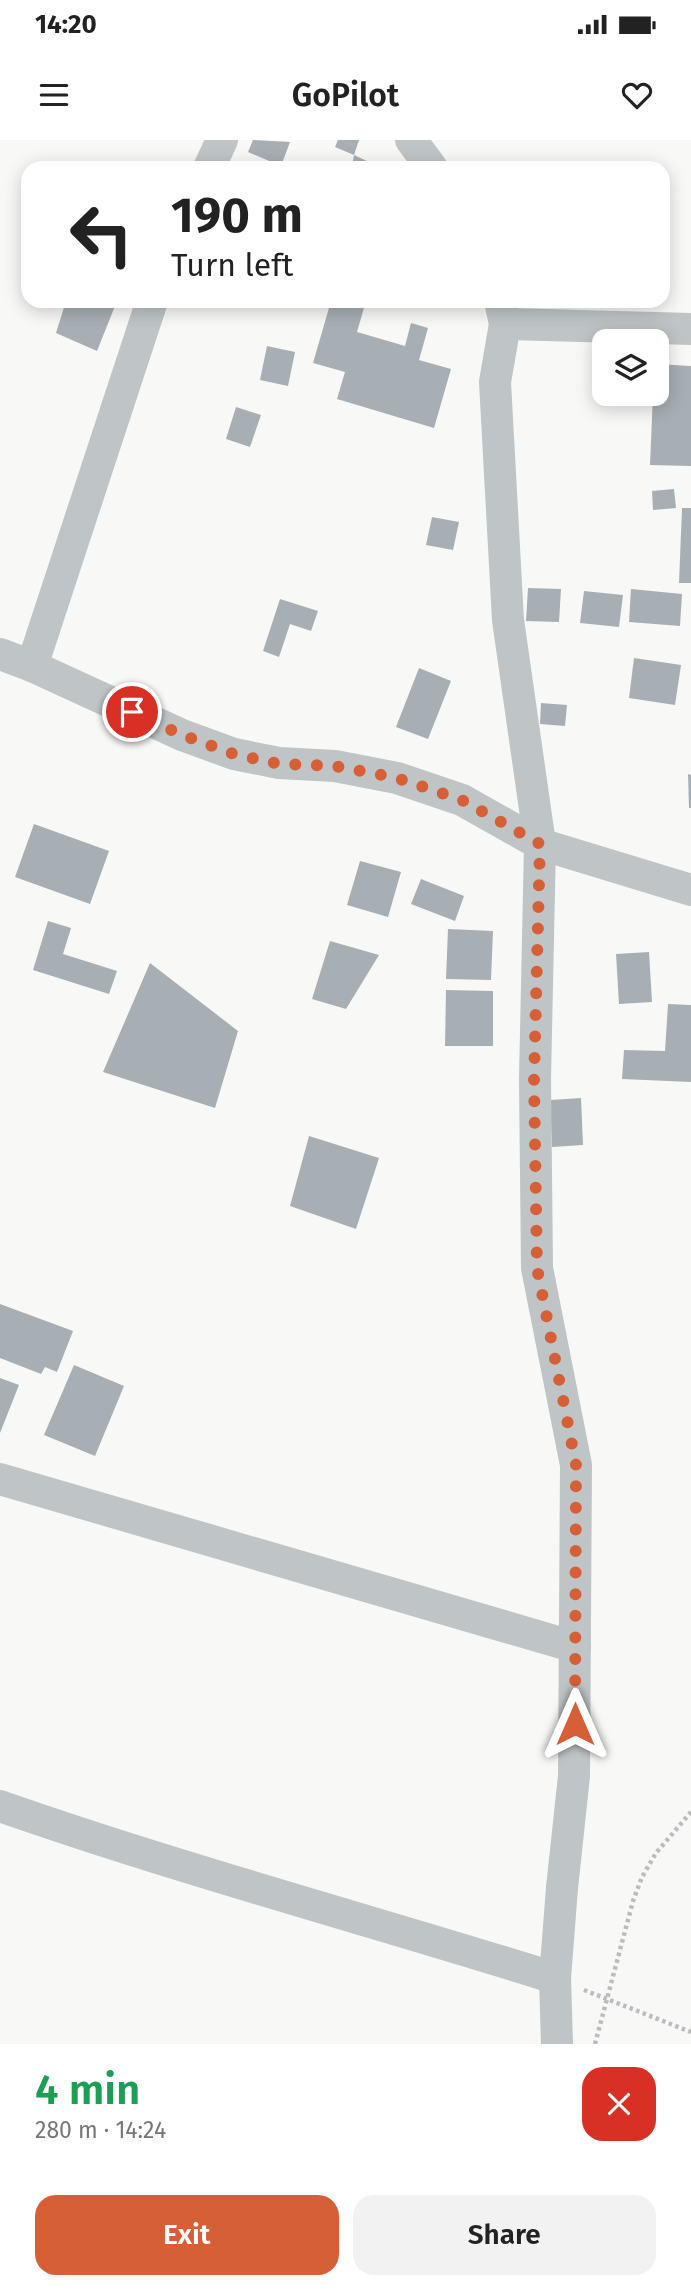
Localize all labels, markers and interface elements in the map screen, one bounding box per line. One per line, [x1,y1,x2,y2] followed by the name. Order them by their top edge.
[35,9,97,40] text: 14:20
[35,76,73,114] icon: menu
[292,76,399,114] text: GoPilot
[618,76,656,114] icon: heart
[171,186,303,245] text: 190 m
[56,189,147,280] icon: left
[171,246,293,284] text: Turn left
[592,329,669,406] map controls
[592,329,669,406] button: layers
[102,682,162,742] pin
[113,693,151,731] icon: arrive
[538,1687,612,1761] position arrow
[35,2065,140,2115] text: 4 min
[582,2067,656,2141] button: close
[35,2116,166,2144] text: 280 m · 14:24
[35,2195,339,2275] button: Exit
[353,2195,656,2275] button: Share

